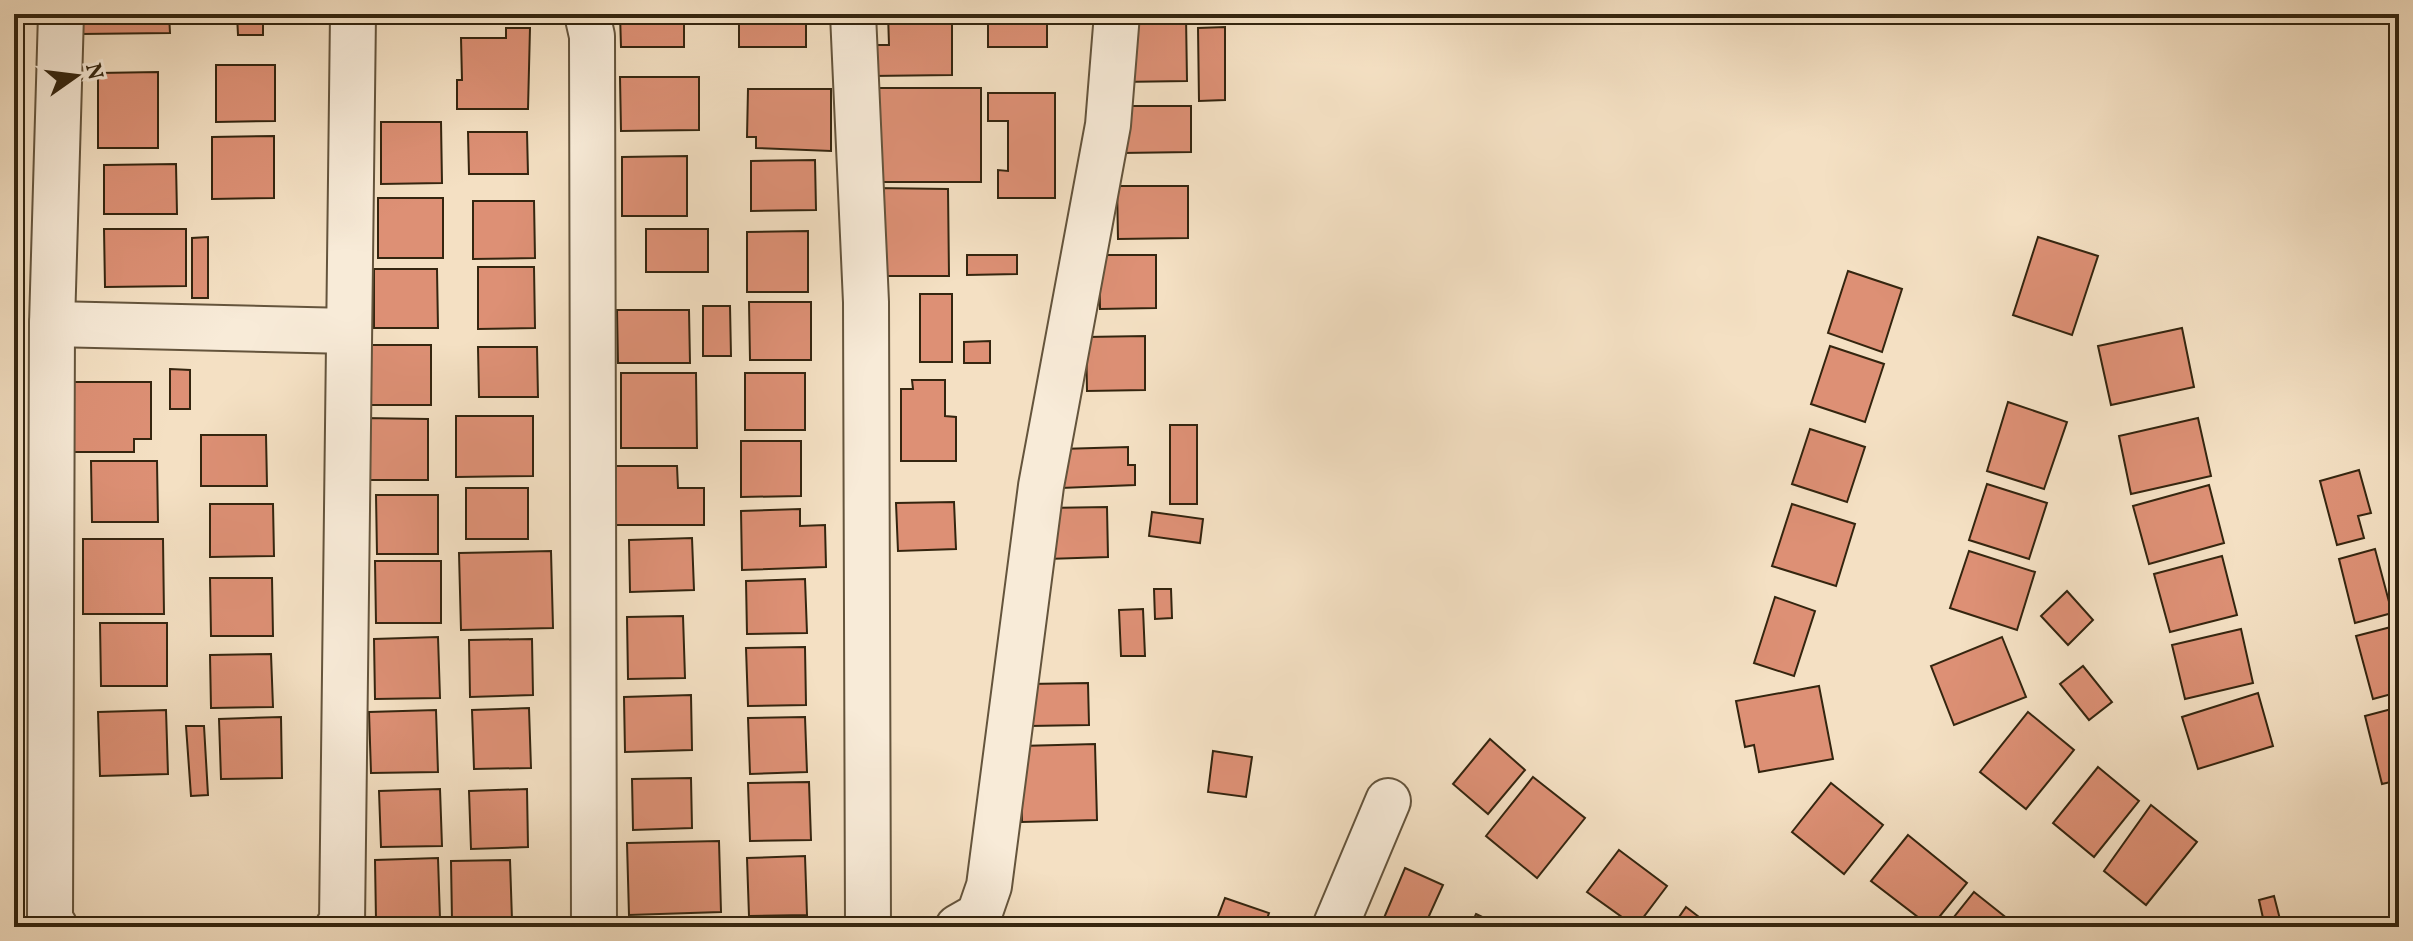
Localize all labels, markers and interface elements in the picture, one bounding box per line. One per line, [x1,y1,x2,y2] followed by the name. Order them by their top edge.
[36,36,116,116] north arrow
[76,60,110,83] text: N

